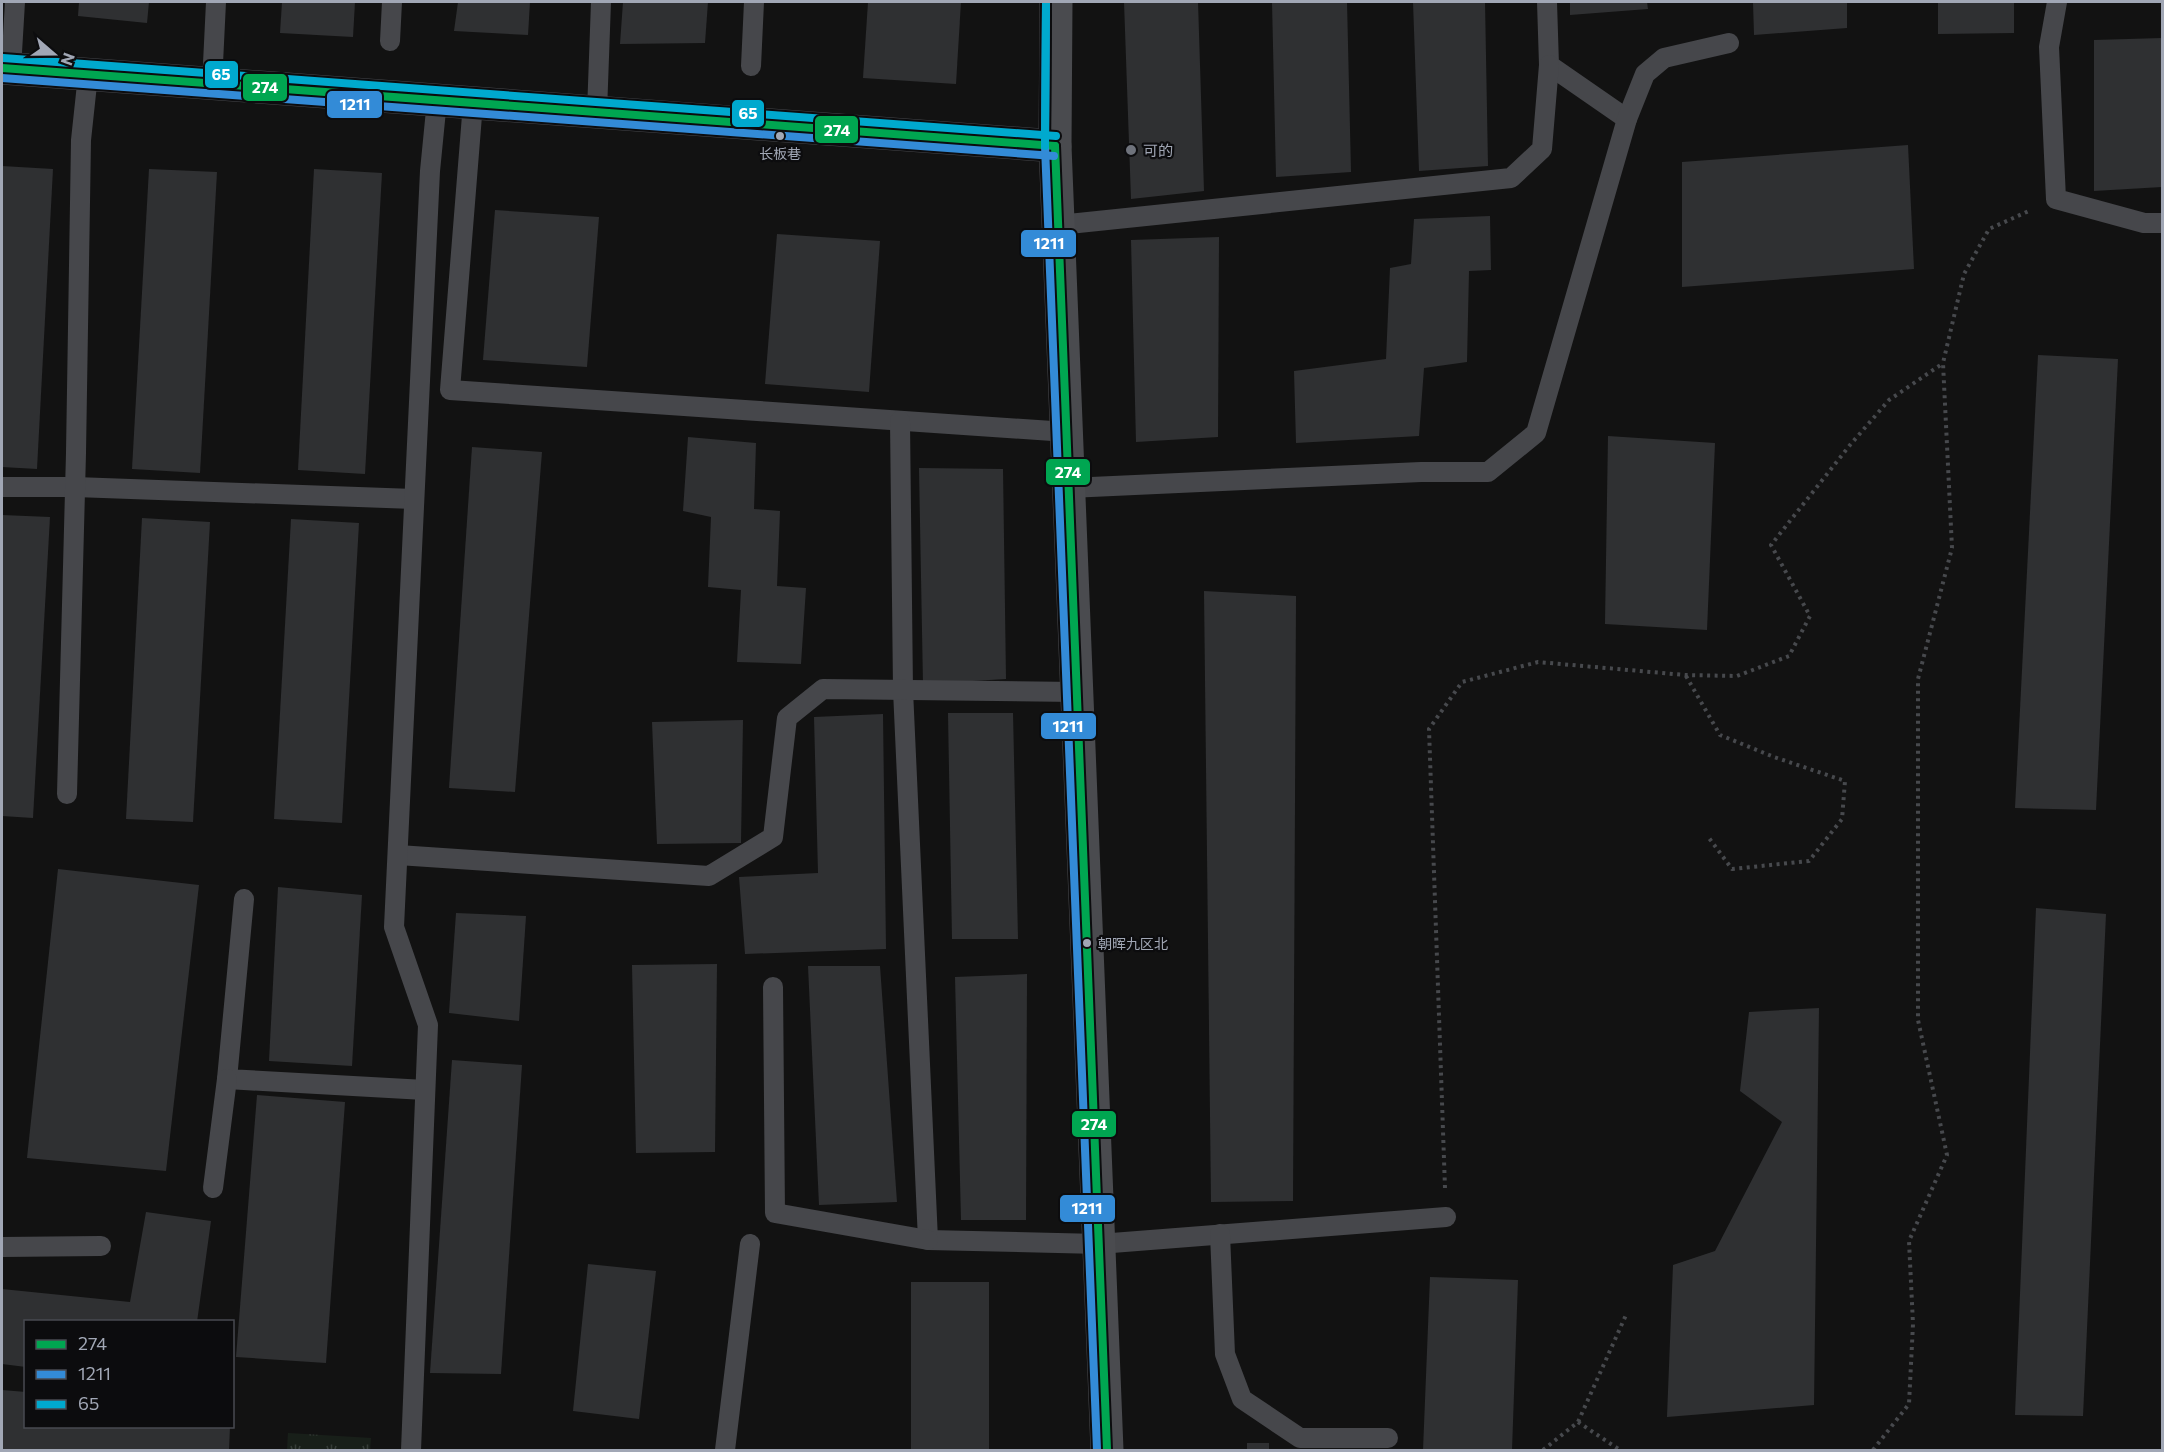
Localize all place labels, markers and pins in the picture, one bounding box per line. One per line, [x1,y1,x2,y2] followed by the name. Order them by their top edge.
[774,130,786,142] marker: 长板巷
[1143,141,1173,159] place label: 可的
[1124,143,1138,157] marker: 可的
[759,145,801,162] place label: 长板巷
[1098,935,1168,952] place label: 朝晖九区北
[1081,937,1093,949] marker: 朝晖九区北

